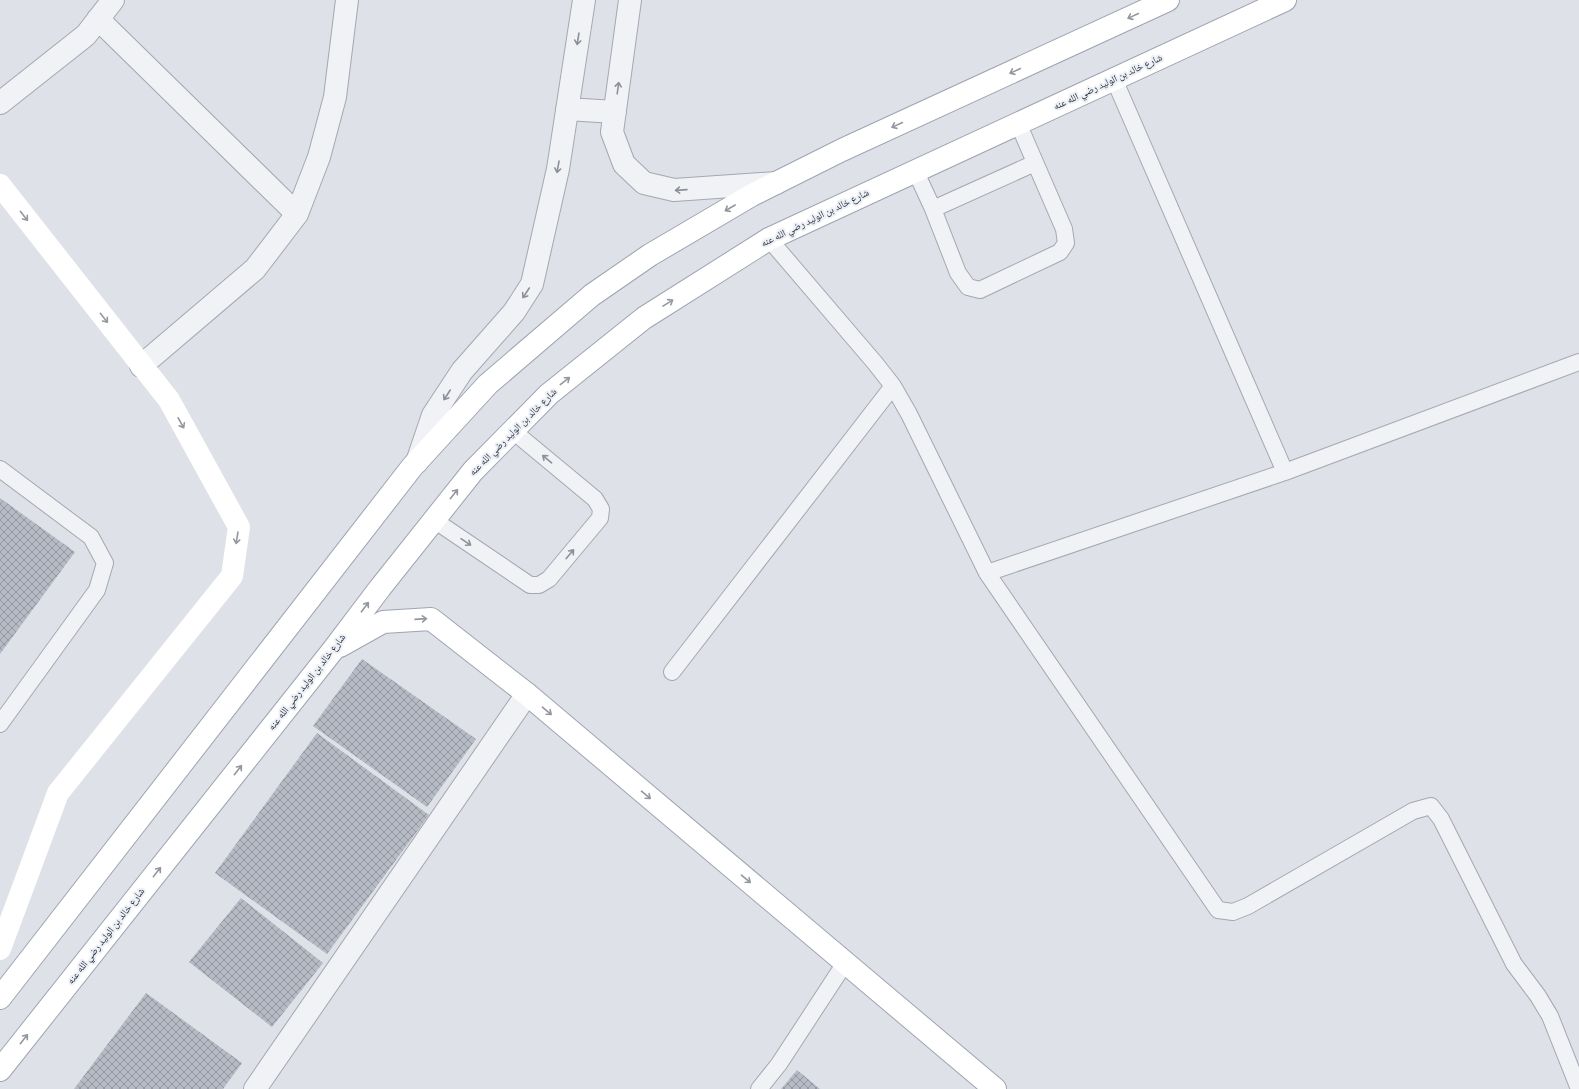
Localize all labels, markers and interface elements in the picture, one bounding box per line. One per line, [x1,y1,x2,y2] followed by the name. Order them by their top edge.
[1127,13,1139,20] one-way arrow
[574,32,582,45] one-way arrow
[1052,51,1165,114] street label: شارع خالد بن الوليد رضي الله عنه
[1009,67,1021,75] one-way arrow
[614,82,622,95] one-way arrow
[891,122,903,129] one-way arrow
[554,160,562,173] one-way arrow
[675,186,688,193] one-way arrow
[759,186,872,251] street label: شارع خالد بن الوليد رضي الله عنه
[724,204,736,212] one-way arrow
[19,211,28,222] one-way arrow
[522,287,531,298] one-way arrow
[662,299,673,307] one-way arrow
[100,313,108,324] one-way arrow
[559,377,570,386] one-way arrow
[467,385,561,479] street label: شارع خالد بن الوليد رضي الله عنه
[442,389,450,401] one-way arrow
[178,417,185,429] one-way arrow
[542,455,553,464] one-way arrow
[450,489,459,500] one-way arrow
[233,531,241,544] one-way arrow
[460,538,471,546] one-way arrow
[566,549,575,560] one-way arrow
[361,602,369,613] one-way arrow
[414,616,427,623] one-way arrow
[266,631,350,733] street label: شارع خالد بن الوليد رضي الله عنه
[542,706,552,715] one-way arrow
[234,764,242,775] one-way arrow
[641,790,652,799] one-way arrow
[153,866,162,877] one-way arrow
[740,874,751,883] one-way arrow
[65,885,149,987] street label: شارع خالد بن الوليد رضي الله عنه
[20,1034,29,1045] one-way arrow

